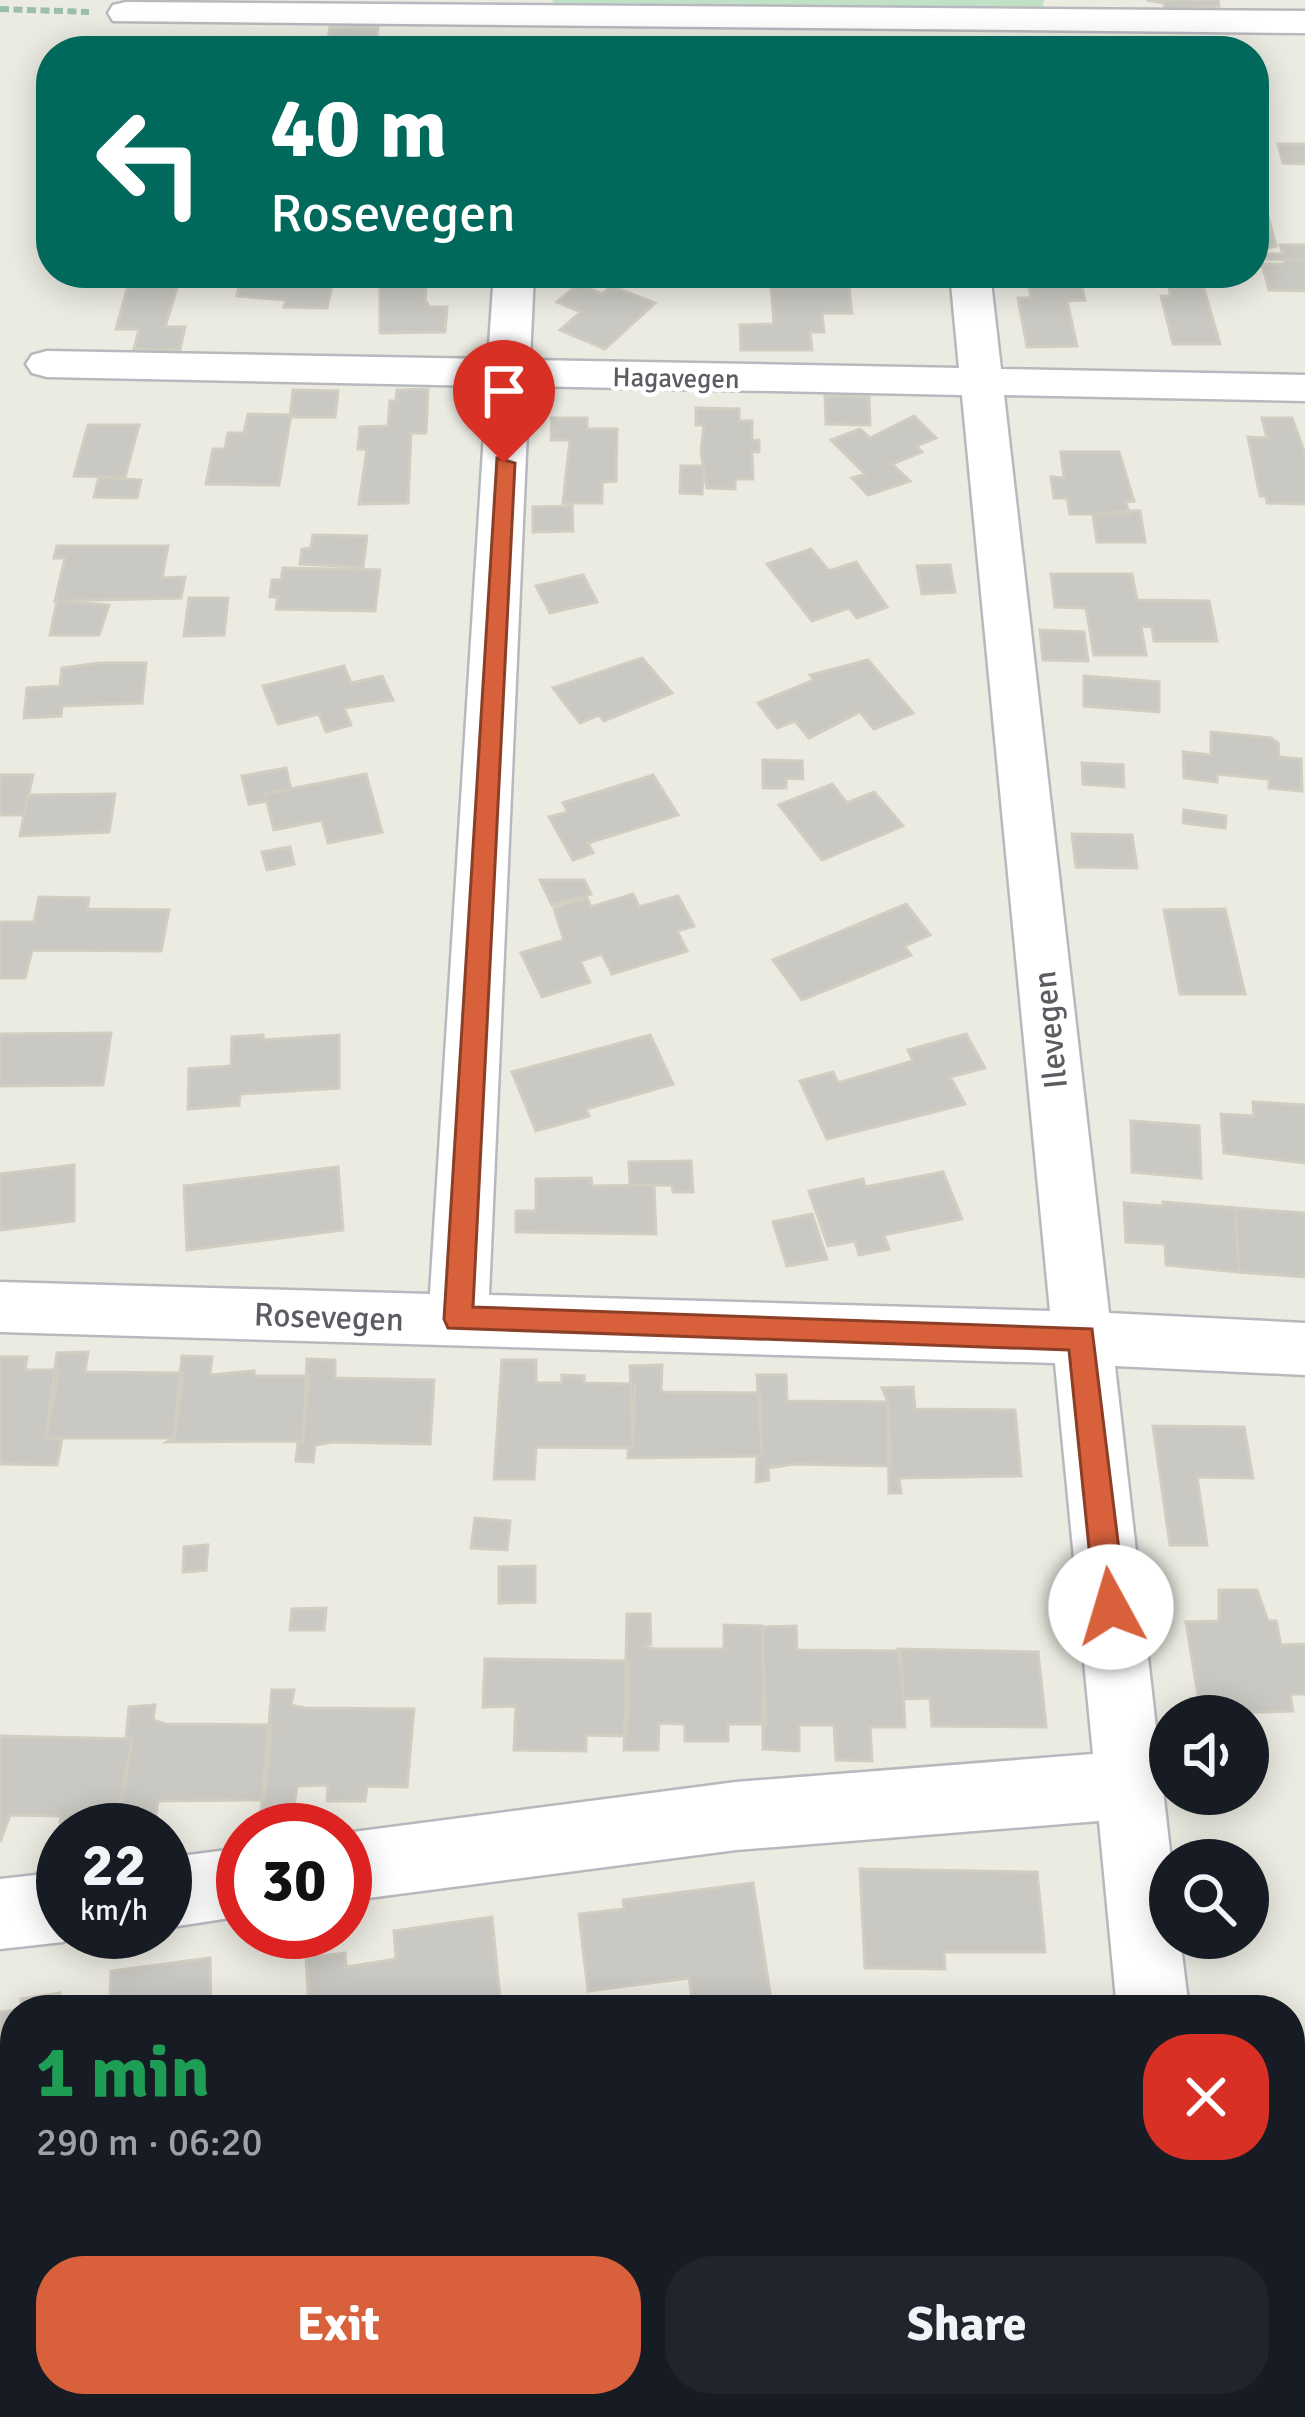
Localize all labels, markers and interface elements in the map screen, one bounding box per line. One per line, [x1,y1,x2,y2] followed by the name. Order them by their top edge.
[270,77,447,181] text: 40 m
[72,84,228,240] icon: left
[270,180,516,247] text: Rosevegen
[453,340,555,463] pin
[471,358,537,424] icon: arrive
[612,361,740,396] street label: Hagavegen
[1024,969,1077,1091] street label: Ilevegen
[253,1294,405,1341] street label: Rosevegen
[1048,1544,1174,1670] position arrow
[1149,1695,1269,1959] map controls
[1149,1695,1269,1815] button: sound
[216,1803,372,1959] speed limit sign: 30
[82,1829,146,1903] text: 22
[1149,1839,1269,1959] button: search
[80,1892,148,1929] text: km/h
[36,2028,210,2117] text: 1 min
[1143,2034,1269,2160] button: close
[36,2118,263,2166] text: 290 m · 06:20
[36,2256,641,2394] button: Exit
[665,2256,1269,2394] button: Share

